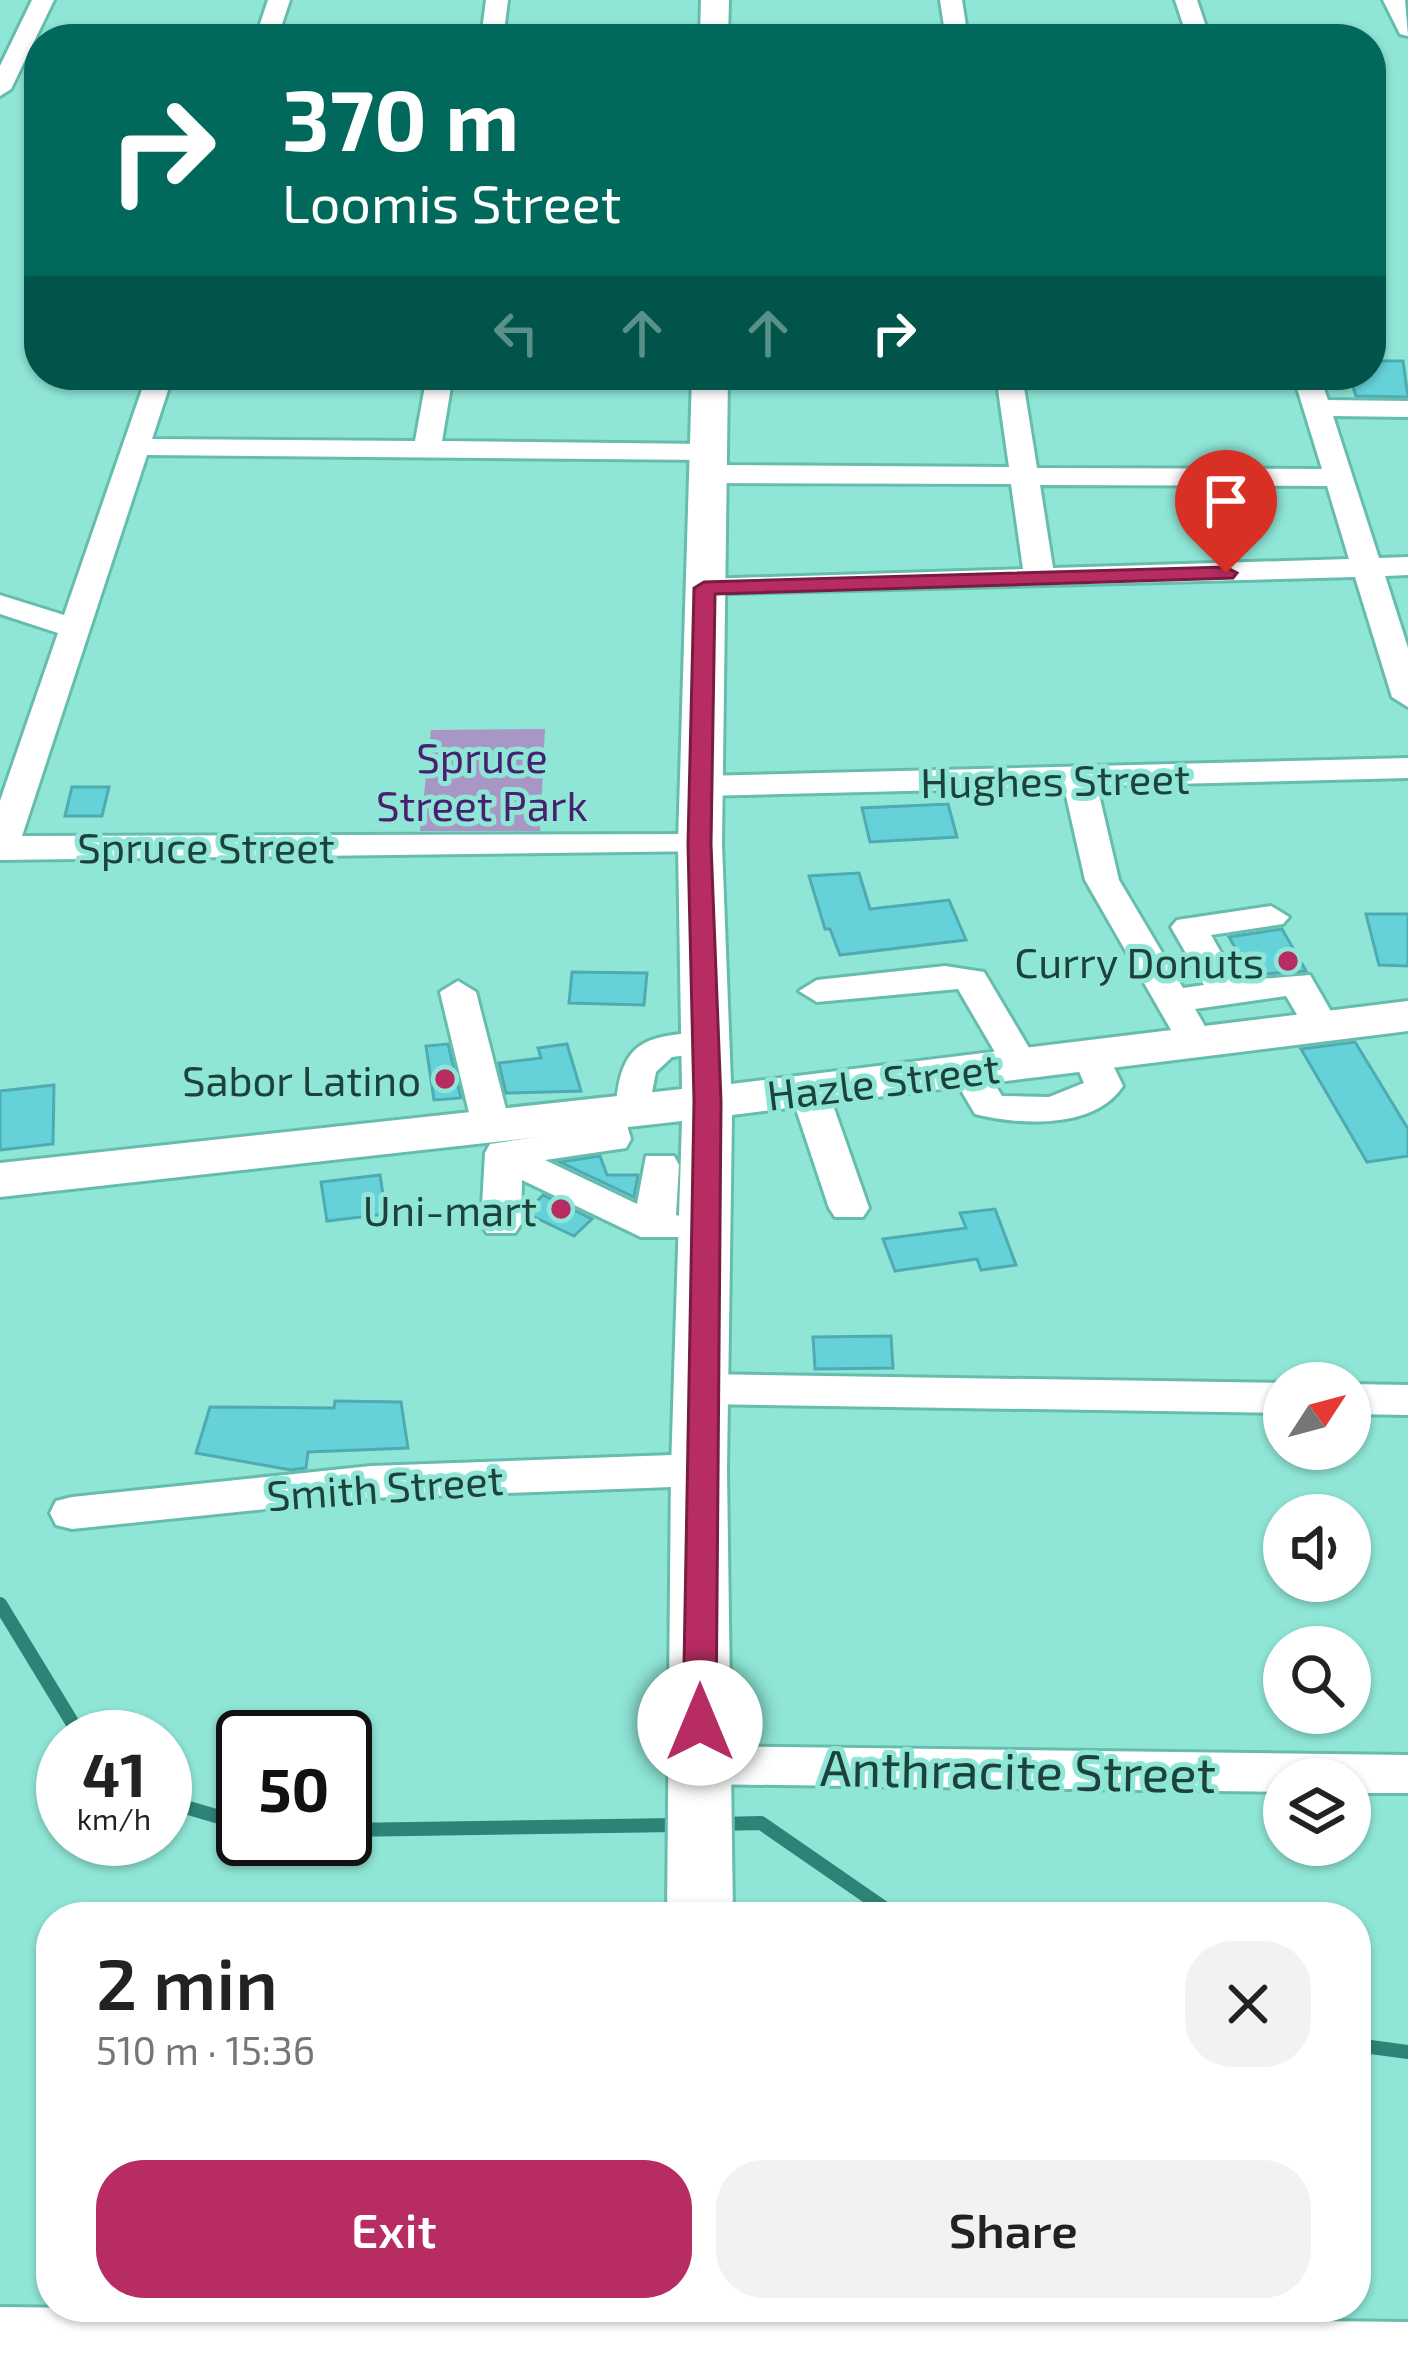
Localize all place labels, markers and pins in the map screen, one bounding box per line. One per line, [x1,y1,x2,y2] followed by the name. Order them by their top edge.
[1175,450,1277,573] pin
[1014,936,1264,986] place label: Curry Donuts
[1275,948,1301,974] marker: Curry Donuts
[182,1054,421,1104] place label: Sabor Latino
[432,1066,458,1092] marker: Sabor Latino
[363,1184,537,1234] place label: Uni-mart
[548,1196,574,1222] marker: Uni-mart

